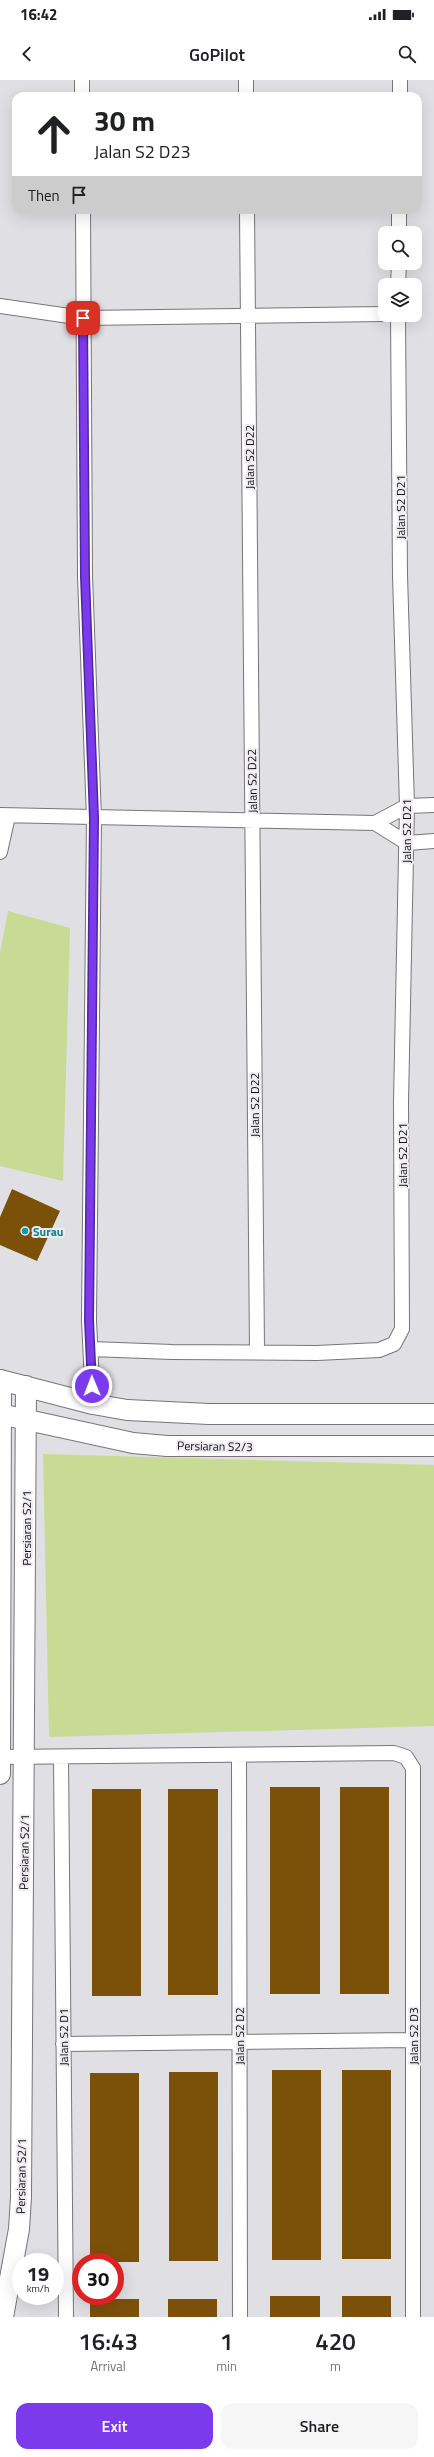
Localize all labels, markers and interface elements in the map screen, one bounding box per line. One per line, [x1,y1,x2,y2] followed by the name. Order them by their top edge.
[20,3,57,26] text: 16:42
[189,41,245,68] text: GoPilot
[16,43,38,65] icon: back
[396,43,418,65] icon: search
[94,99,155,142] text: 30 m
[28,108,80,160] icon: ahead
[94,138,191,165] text: Jalan S2 D23
[28,184,60,207] text: Then
[68,184,90,206] icon: arrive
[378,226,422,322] map controls
[378,226,422,270] button: search
[378,278,422,322] button: layers
[66,301,100,335] pin
[72,307,94,329] icon: arrive
[240,425,259,489] street label: Jalan S2 D22
[391,475,410,539] street label: Jalan S2 D21
[242,749,262,813] street label: Jalan S2 D22
[397,799,416,863] street label: Jalan S2 D21
[245,1073,264,1137] street label: Jalan S2 D22
[393,1123,412,1187] street label: Jalan S2 D21
[33,1222,63,1241] place label: Surau
[20,1226,30,1236] marker: Surau
[71,1365,113,1407] position arrow
[177,1436,253,1456] street label: Persiaran S2/3
[17,1490,36,1566] street label: Persiaran S2/1
[14,1814,34,1890] street label: Persiaran S2/1
[230,2007,249,2065] street label: Jalan S2 D2
[404,2007,423,2065] street label: Jalan S2 D3
[54,2008,73,2066] street label: Jalan S2 D1
[11,2138,31,2214] street label: Persiaran S2/1
[72,2253,124,2305] speed limit sign: 30
[27,2258,49,2289] text: 19
[27,2281,49,2296] text: km/h
[78,2323,138,2359] text: 16:43
[220,2323,233,2359] text: 1
[315,2323,356,2359] text: 420
[90,2356,126,2376] text: Arrival
[216,2356,237,2376] text: min
[330,2356,341,2376] text: m
[16,2403,213,2449] button: Exit
[221,2403,418,2449] button: Share

